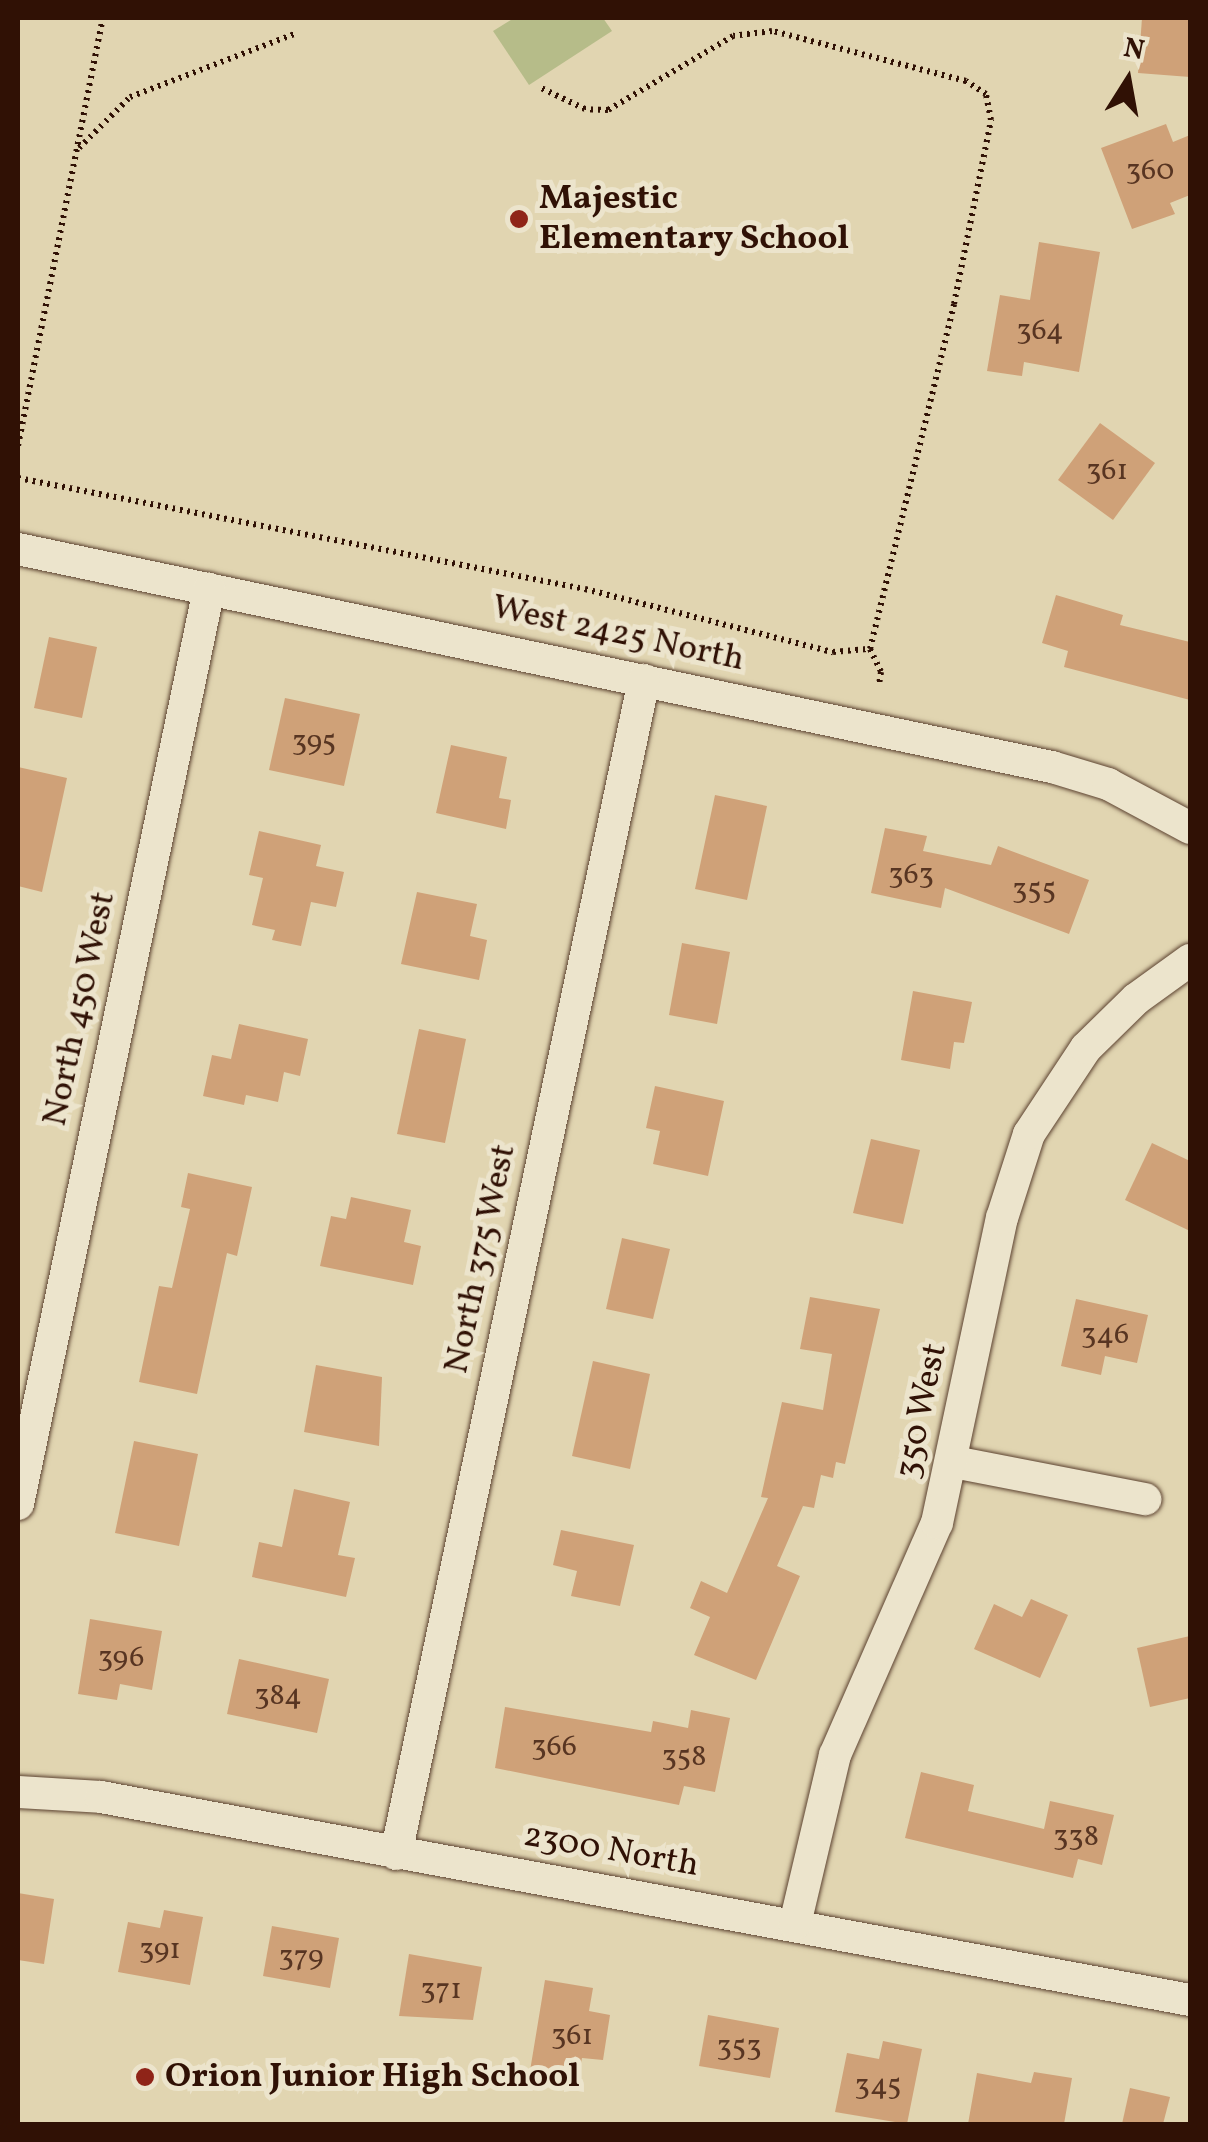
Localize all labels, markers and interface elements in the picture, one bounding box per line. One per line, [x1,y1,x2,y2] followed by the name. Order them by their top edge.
[1120,29,1148,71] text: N
[1078,30,1178,130] north arrow
[1126,153,1174,189] house number: 360
[539,178,850,260] place label: Majestic Elementary School
[508,208,530,230] marker: Majestic Elementary School
[1016,313,1064,349] house number: 364
[1086,453,1128,489] house number: 361
[488,587,748,681] street label: West 2425 North
[292,724,336,760] house number: 395
[888,857,934,893] house number: 363
[1012,872,1056,908] house number: 355
[35,887,125,1131] street label: North 450 West
[436,1140,526,1378] street label: North 375 West
[1081,1317,1129,1353] house number: 346
[887,1339,957,1483] street label: 350 West
[98,1640,144,1676] house number: 396
[254,1678,302,1714] house number: 384
[531,1729,577,1765] house number: 366
[661,1739,707,1775] house number: 358
[520,1815,702,1887] street label: 2300 North
[1053,1819,1099,1855] house number: 338
[139,1932,181,1968] house number: 391
[278,1939,324,1975] house number: 379
[420,1972,462,2008] house number: 371
[551,2018,593,2054] house number: 361
[716,2029,762,2065] house number: 353
[165,2056,580,2098] place label: Orion Junior High School
[134,2066,156,2088] marker: Orion Junior High School
[855,2068,901,2104] house number: 345

